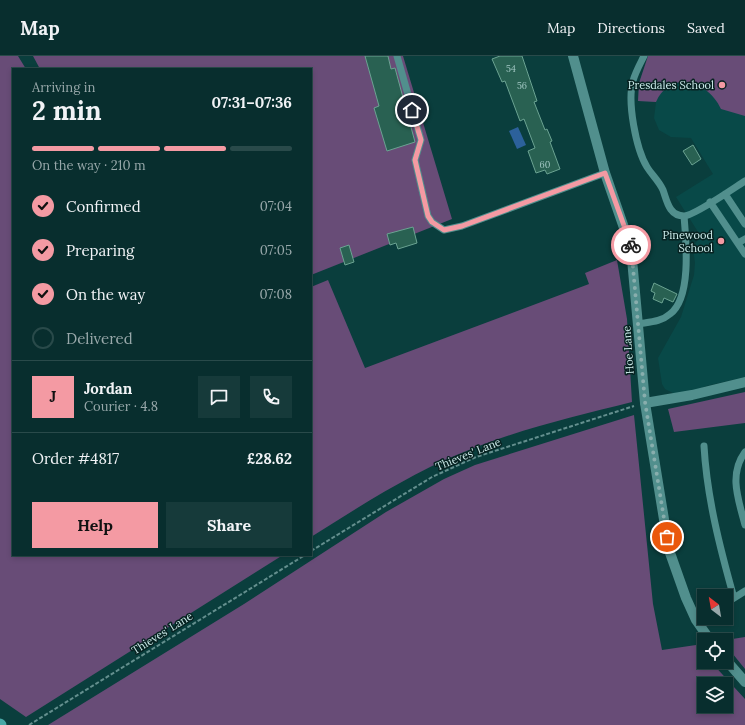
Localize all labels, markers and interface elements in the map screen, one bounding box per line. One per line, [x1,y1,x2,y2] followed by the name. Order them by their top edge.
[20,16,60,40] text: Map
[547,19,575,37] text: Map
[597,19,665,37] text: Directions
[687,19,725,37] text: Saved
[506,63,516,74] house number: 54
[628,78,714,92] place label: Presdales School
[32,79,95,96] text: Arriving in
[517,80,527,91] house number: 56
[717,80,727,90] marker: Presdales School
[211,93,292,112] text: 07:31–07:36
[395,93,429,127] pin
[32,94,102,127] text: 2 min
[401,99,423,121] icon: home
[32,157,146,174] text: On the way · 210 m
[540,159,551,170] house number: 60
[32,195,54,217] icon: check
[66,197,141,216] text: Confirmed
[260,198,292,215] text: 07:04
[611,225,651,265] courier
[663,228,713,255] place label: Pinewood School
[620,234,642,256] icon: bike
[716,236,726,246] marker: Pinewood School
[32,239,54,261] icon: check
[66,241,134,260] text: Preparing
[260,242,292,259] text: 07:05
[32,283,54,305] icon: check
[66,285,145,304] text: On the way
[260,286,292,303] text: 07:08
[619,325,637,375] street label: Hoe Lane
[66,329,133,348] text: Delivered
[198,376,240,418] button: chat
[250,376,292,418] button: phone
[84,379,132,398] text: Jordan
[50,387,56,406] text: J
[84,398,158,415] text: Courier · 4.8
[433,435,503,473] street label: Thieves' Lane
[32,449,119,468] text: Order #4817
[247,449,292,468] text: £28.62
[32,502,158,548] button: Help
[166,502,292,548] button: Share
[650,520,684,554] pin
[656,526,678,548] icon: bag
[697,589,733,625] north arrow
[697,589,733,713] map controls
[129,609,195,657] street label: Thieves' Lane
[697,633,733,669] button: locate
[697,677,733,713] button: layers

